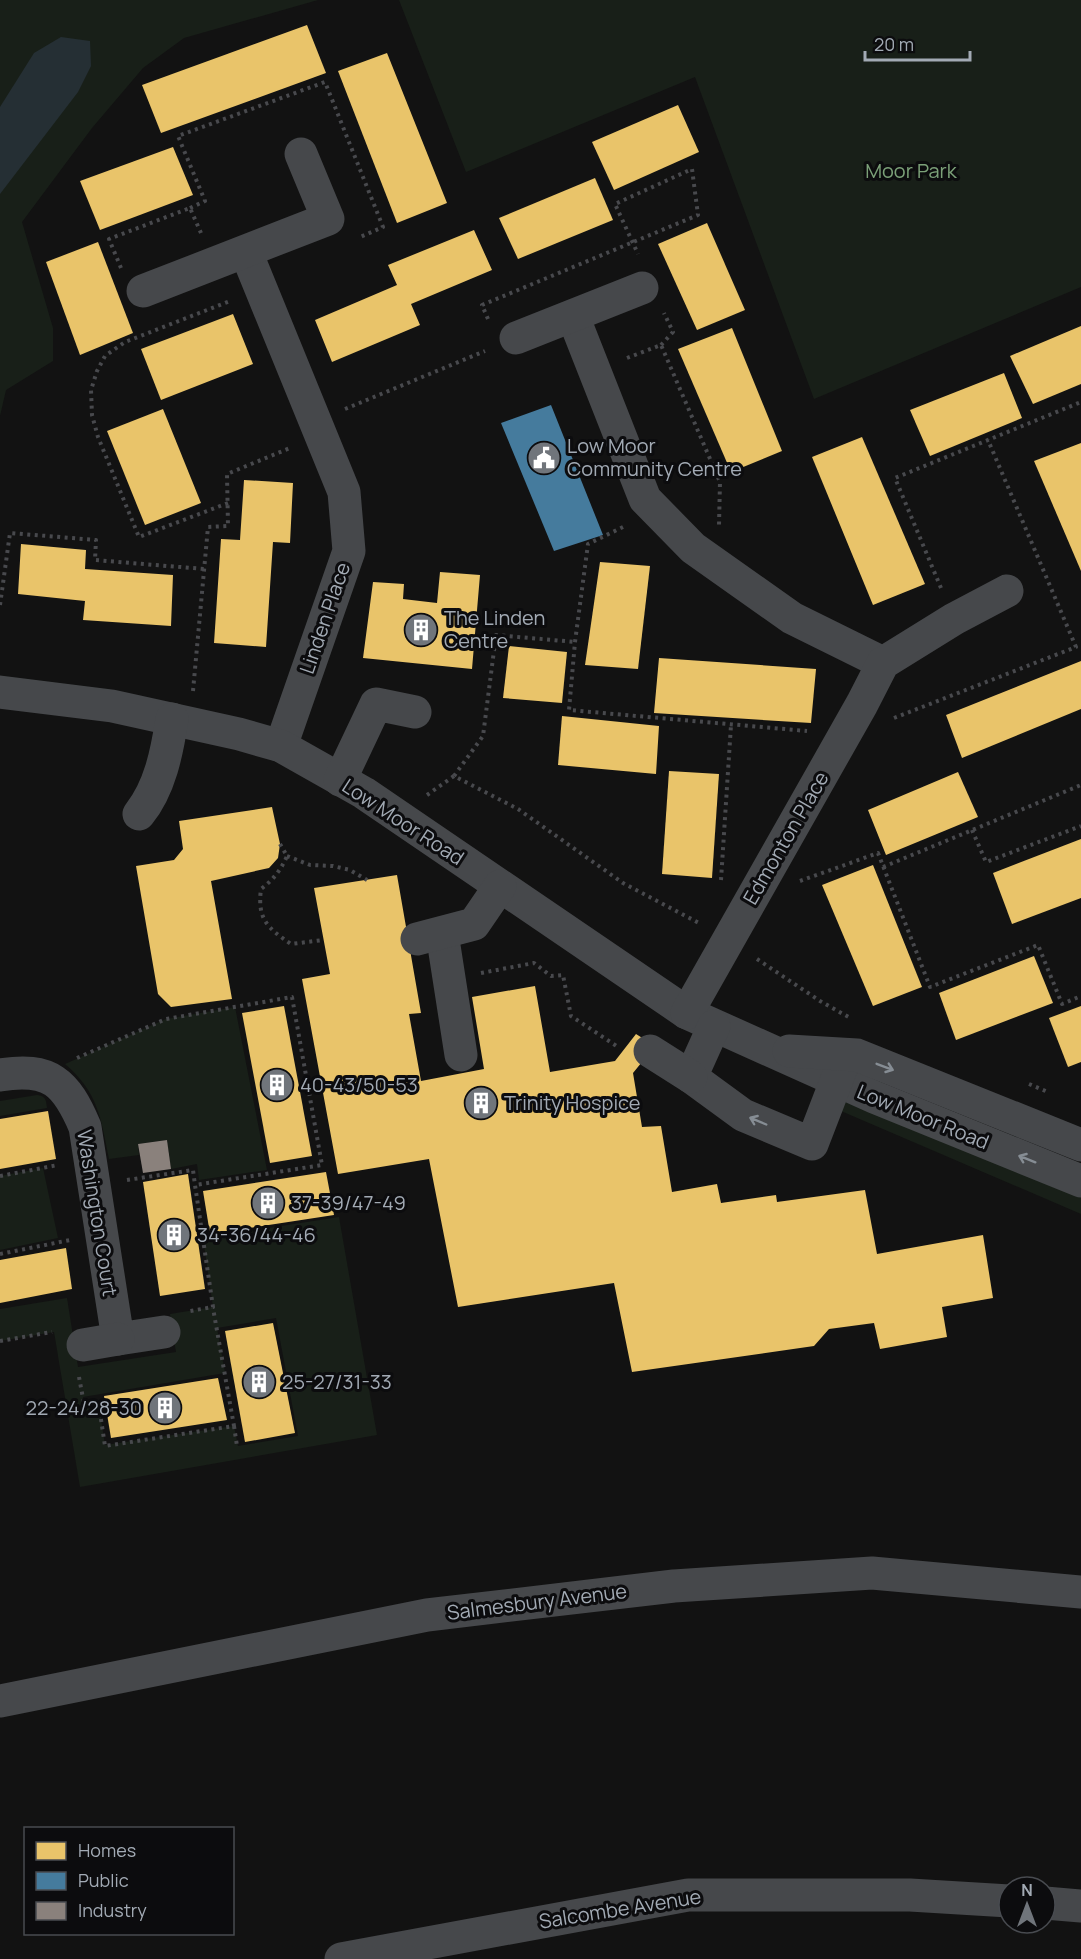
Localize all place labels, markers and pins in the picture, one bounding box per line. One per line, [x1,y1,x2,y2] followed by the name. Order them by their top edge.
[567,432,742,482] place label: Low Moor Community Centre
[526,440,562,476] public building icon: Low Moor Community Centre
[444,604,545,654] place label: The Linden Centre
[403,612,439,648] building icon: The Linden Centre
[259,1067,295,1103] building icon: 40-43/50-53
[300,1071,418,1098] place label: 40-43/50-53
[463,1085,499,1121] building icon: Trinity Hospice
[504,1089,641,1116] place label: Trinity Hospice
[250,1185,286,1221] building icon: 37-39/47-49
[291,1189,406,1216] place label: 37-39/47-49
[156,1217,192,1253] building icon: 34-36/44-46
[197,1221,316,1248] place label: 34-36/44-46
[241,1364,277,1400] building icon: 25-27/31-33
[282,1368,392,1395] place label: 25-27/31-33
[147,1390,183,1426] building icon: 22-24/28-30
[26,1394,142,1421] place label: 22-24/28-30

